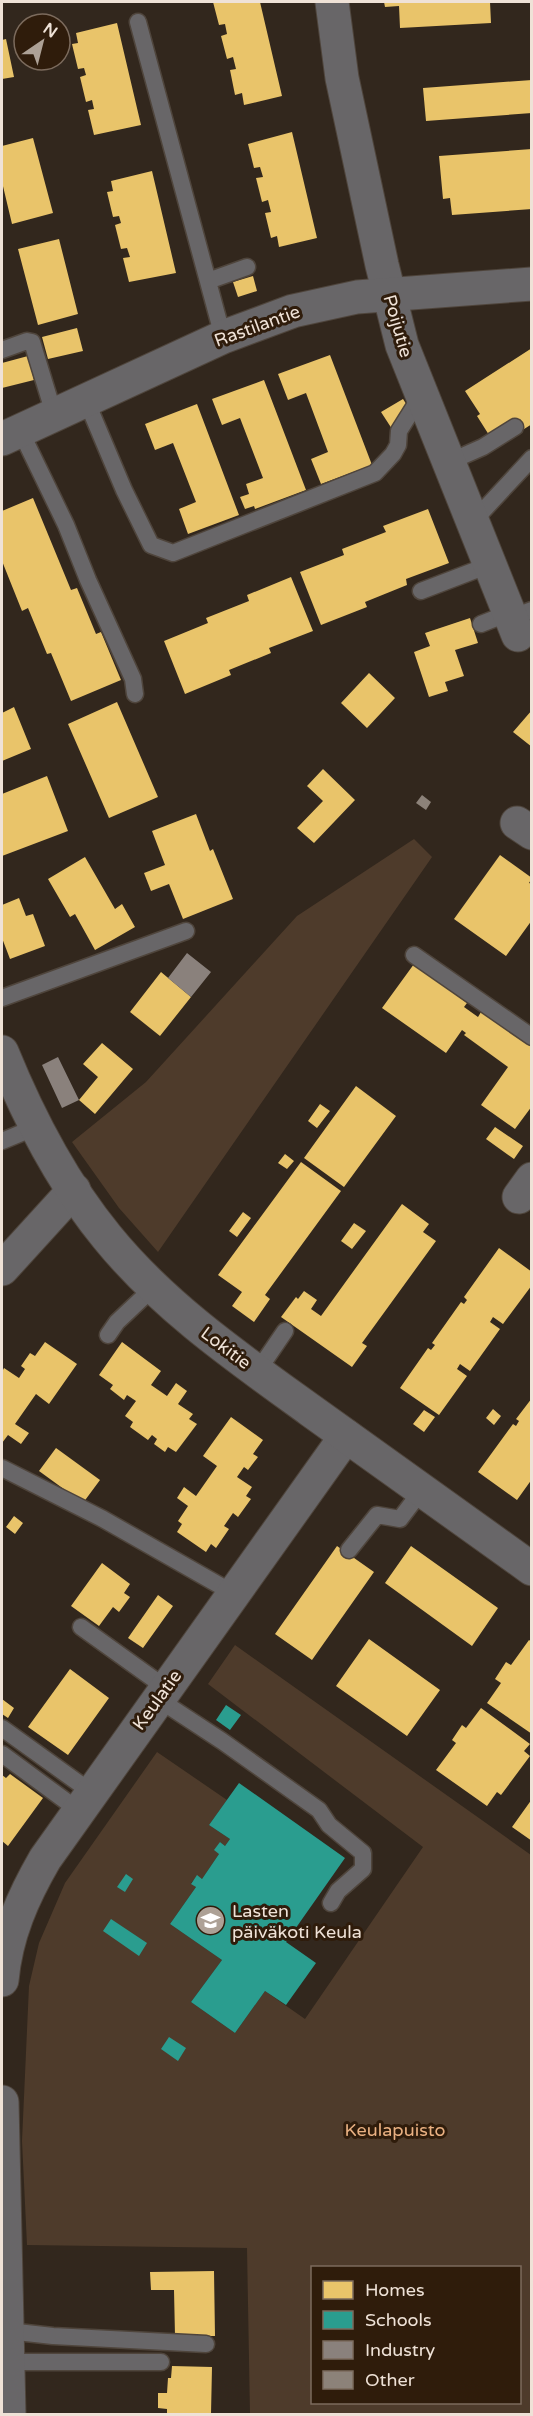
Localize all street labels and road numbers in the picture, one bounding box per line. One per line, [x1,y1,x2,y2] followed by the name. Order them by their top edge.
[379,292,417,360] street label: Poijutie
[211,300,303,352] street label: Rastilantie
[197,1322,255,1374] street label: Lokitie
[128,1666,186,1734] street label: Keulatie

